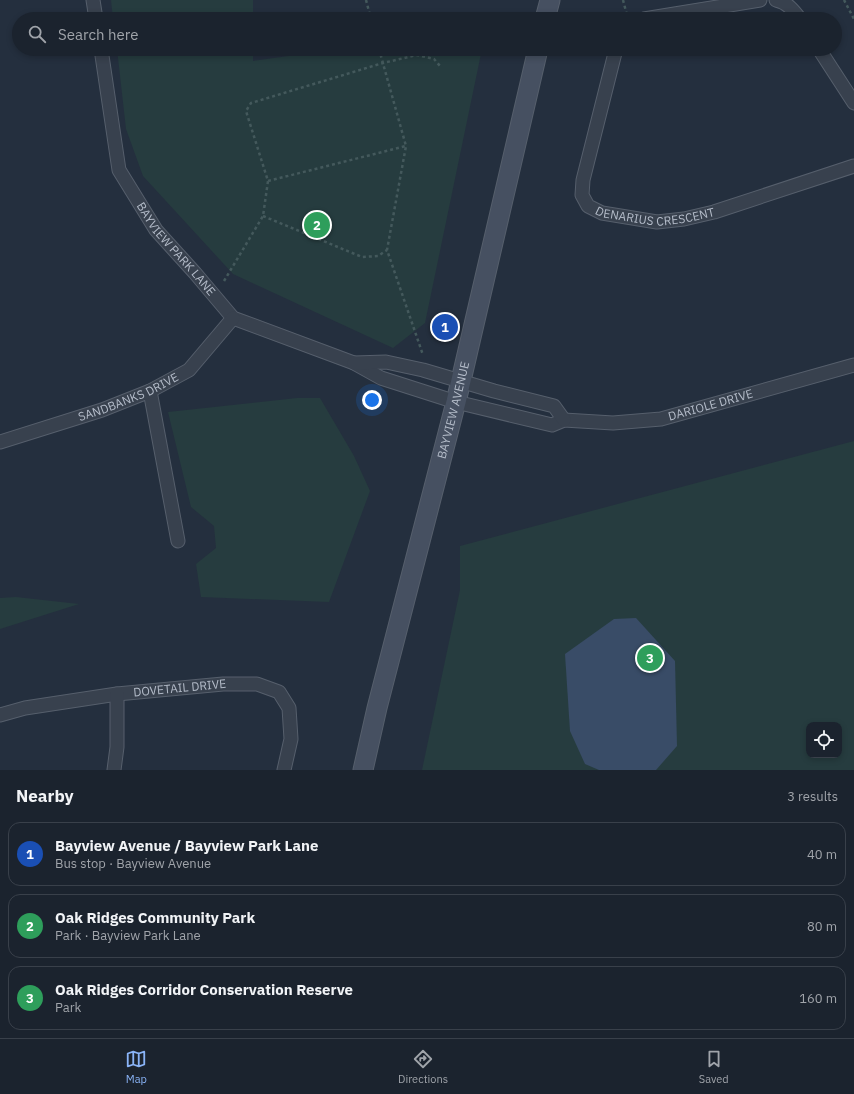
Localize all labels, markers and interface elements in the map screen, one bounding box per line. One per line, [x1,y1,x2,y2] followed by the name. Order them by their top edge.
[12,12,842,56] search box
[26,23,48,45] icon: search
[58,25,138,44] text: Search here
[134,199,219,298] street label: BAYVIEW PARK LANE
[593,203,716,229] street label: DENARIUS CRESCENT
[304,210,330,240] pin: 2
[432,312,458,342] pin: 1
[434,360,472,460] street label: BAYVIEW AVENUE
[76,369,181,424] street label: SANDBANKS DRIVE
[666,386,755,424] street label: DARIOLE DRIVE
[362,390,382,410] your location
[637,643,663,673] pin: 3
[133,676,227,699] street label: DOVETAIL DRIVE
[806,722,842,758] map controls
[806,722,842,758] button: locate
[16,785,74,807] text: Nearby
[787,788,838,805] text: 3 results
[55,836,318,855] text: Bayview Avenue / Bayview Park Lane
[26,846,34,863] text: 1
[807,846,837,863] text: 40 m
[55,855,211,872] text: Bus stop · Bayview Avenue
[55,908,255,927] text: Oak Ridges Community Park
[26,918,34,935] text: 2
[807,918,837,935] text: 80 m
[55,927,201,944] text: Park · Bayview Park Lane
[55,980,353,999] text: Oak Ridges Corridor Conservation Reserve
[26,990,34,1007] text: 3
[799,990,837,1007] text: 160 m
[55,999,81,1016] text: Park
[125,1048,147,1086] tab: Map
[398,1048,448,1086] tab: Directions
[699,1048,729,1086] tab: Saved

